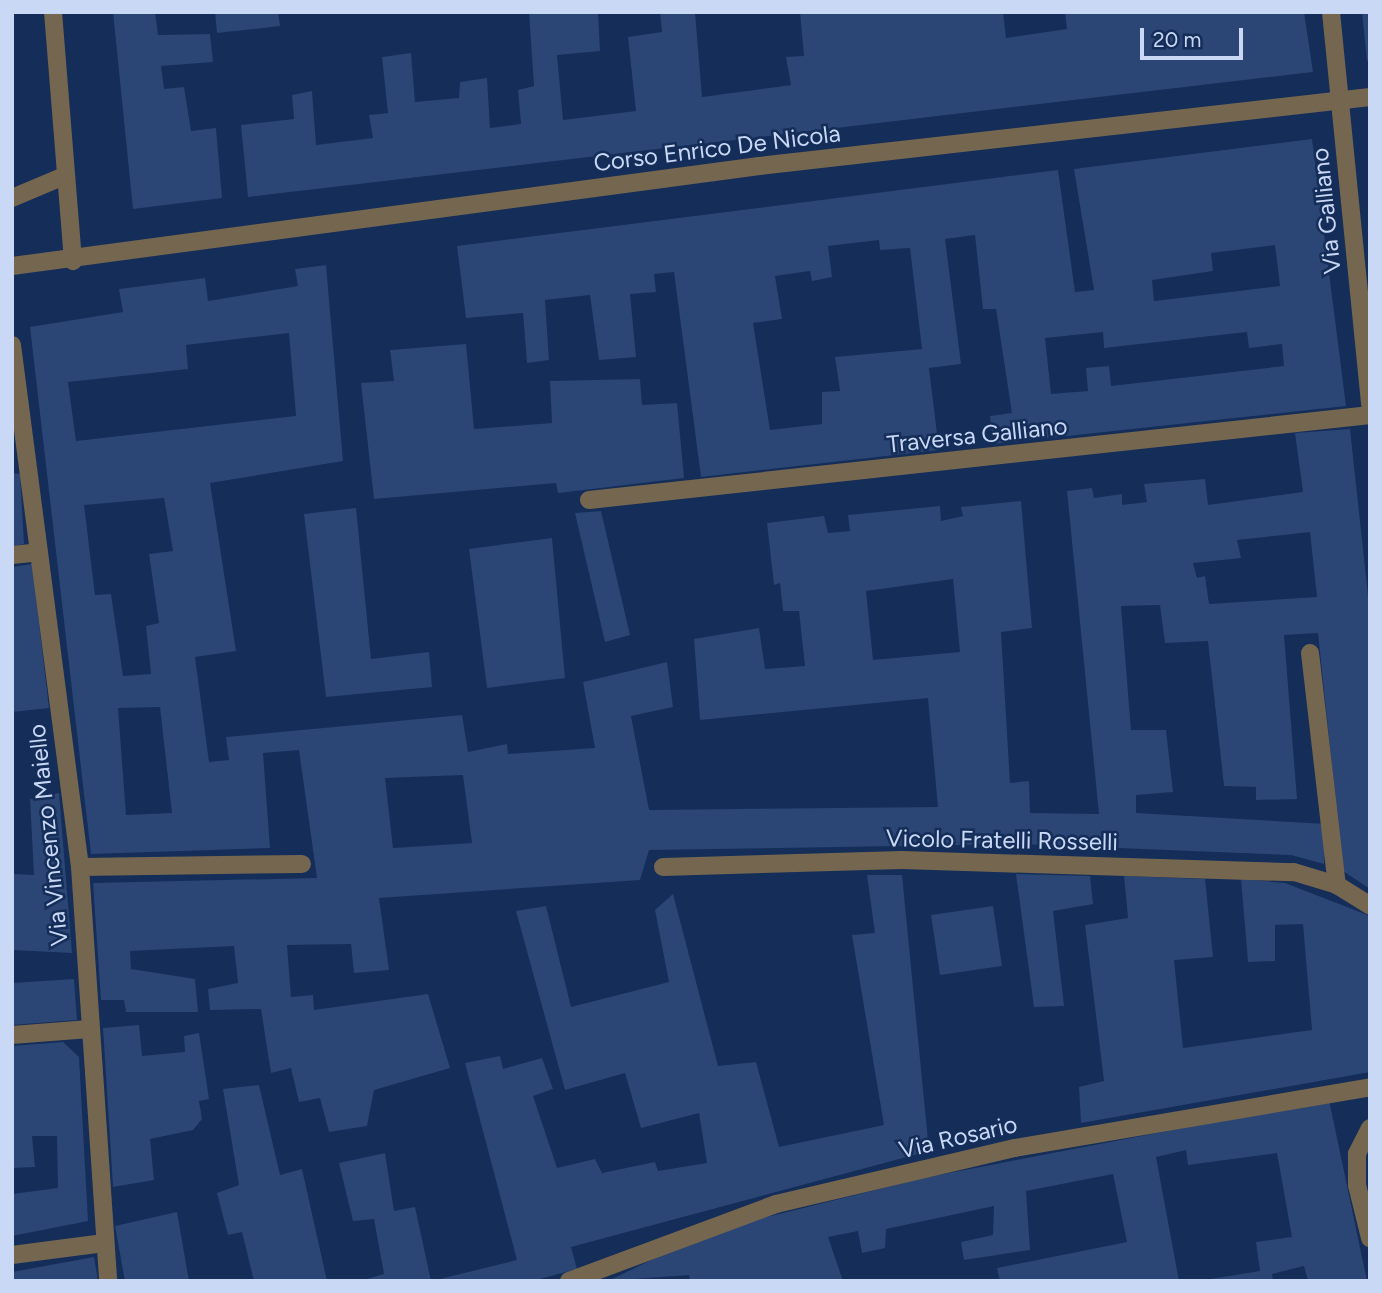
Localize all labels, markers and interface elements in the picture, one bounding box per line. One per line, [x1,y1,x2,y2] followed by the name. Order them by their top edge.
[1144,14,1247,58] scale bar
[1153,27,1201,52] text: 20 m
[592,119,842,177] street label: Corso Enrico De Nicola
[1305,147,1347,275] street label: Via Galliano
[885,411,1069,459] street label: Traversa Galliano
[22,723,74,947] street label: Via Vincenzo Maiello
[886,824,1118,856] street label: Vicolo Fratelli Rosselli
[896,1109,1020,1165] street label: Via Rosario

